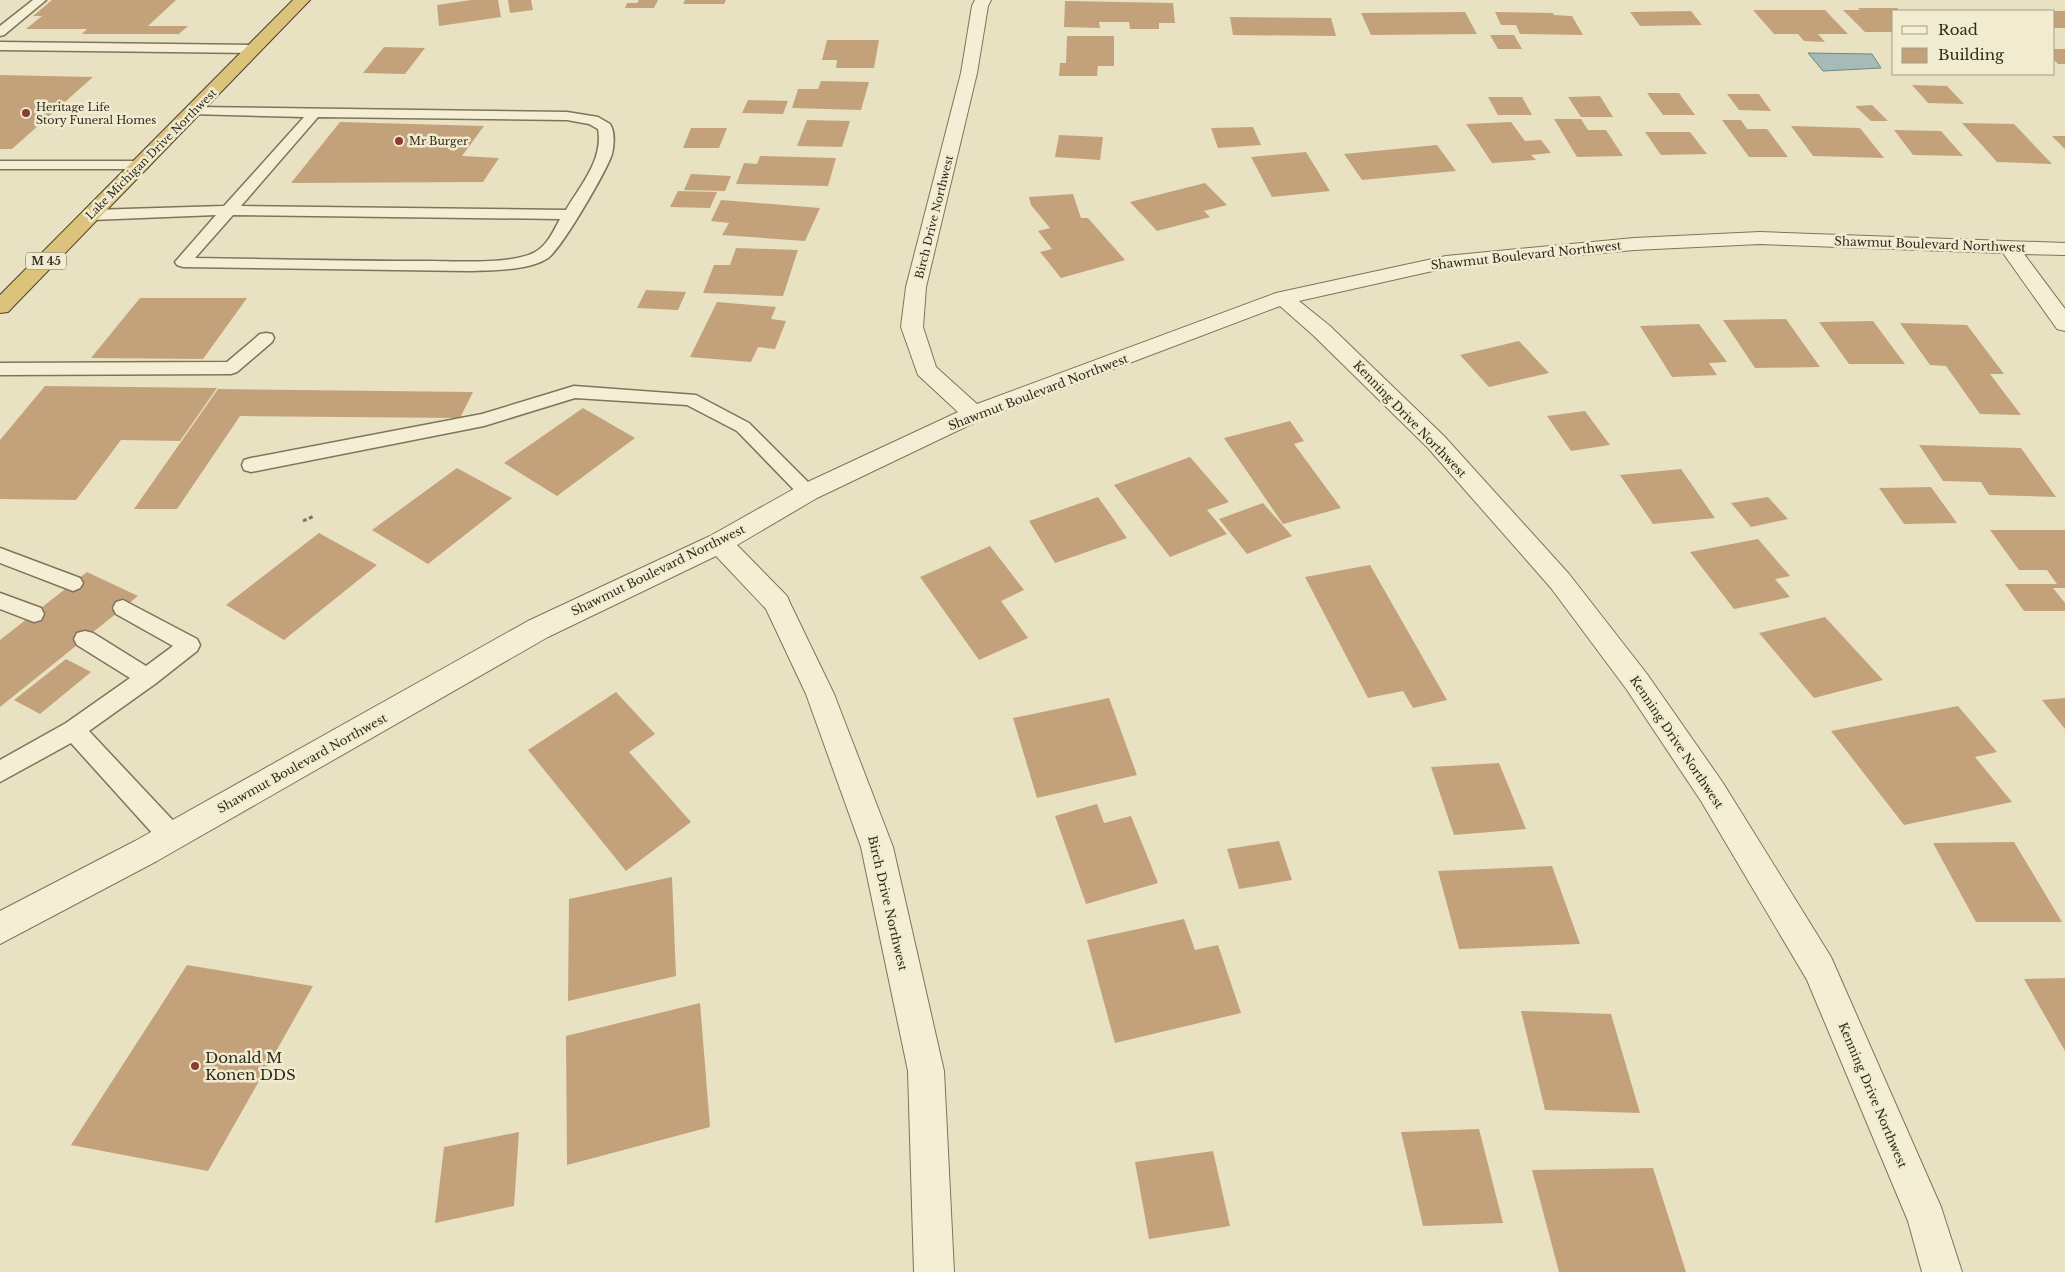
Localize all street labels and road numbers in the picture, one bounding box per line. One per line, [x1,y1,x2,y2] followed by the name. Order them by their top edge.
[83,85,220,222] street label: Lake Michigan Drive Northwest
[912,153,956,280] street label: Birch Drive Northwest
[1834,233,2027,255] street label: Shawmut Boulevard Northwest
[1430,237,1623,272] street label: Shawmut Boulevard Northwest
[26,252,66,270] road number: M 45
[946,350,1131,433] street label: Shawmut Boulevard Northwest
[1350,357,1470,481] street label: Kenning Drive Northwest
[569,521,748,619] street label: Shawmut Boulevard Northwest
[1627,673,1727,811] street label: Kenning Drive Northwest
[215,710,390,816] street label: Shawmut Boulevard Northwest
[865,834,911,972] street label: Birch Drive Northwest
[1836,1020,1911,1170] street label: Kenning Drive Northwest

